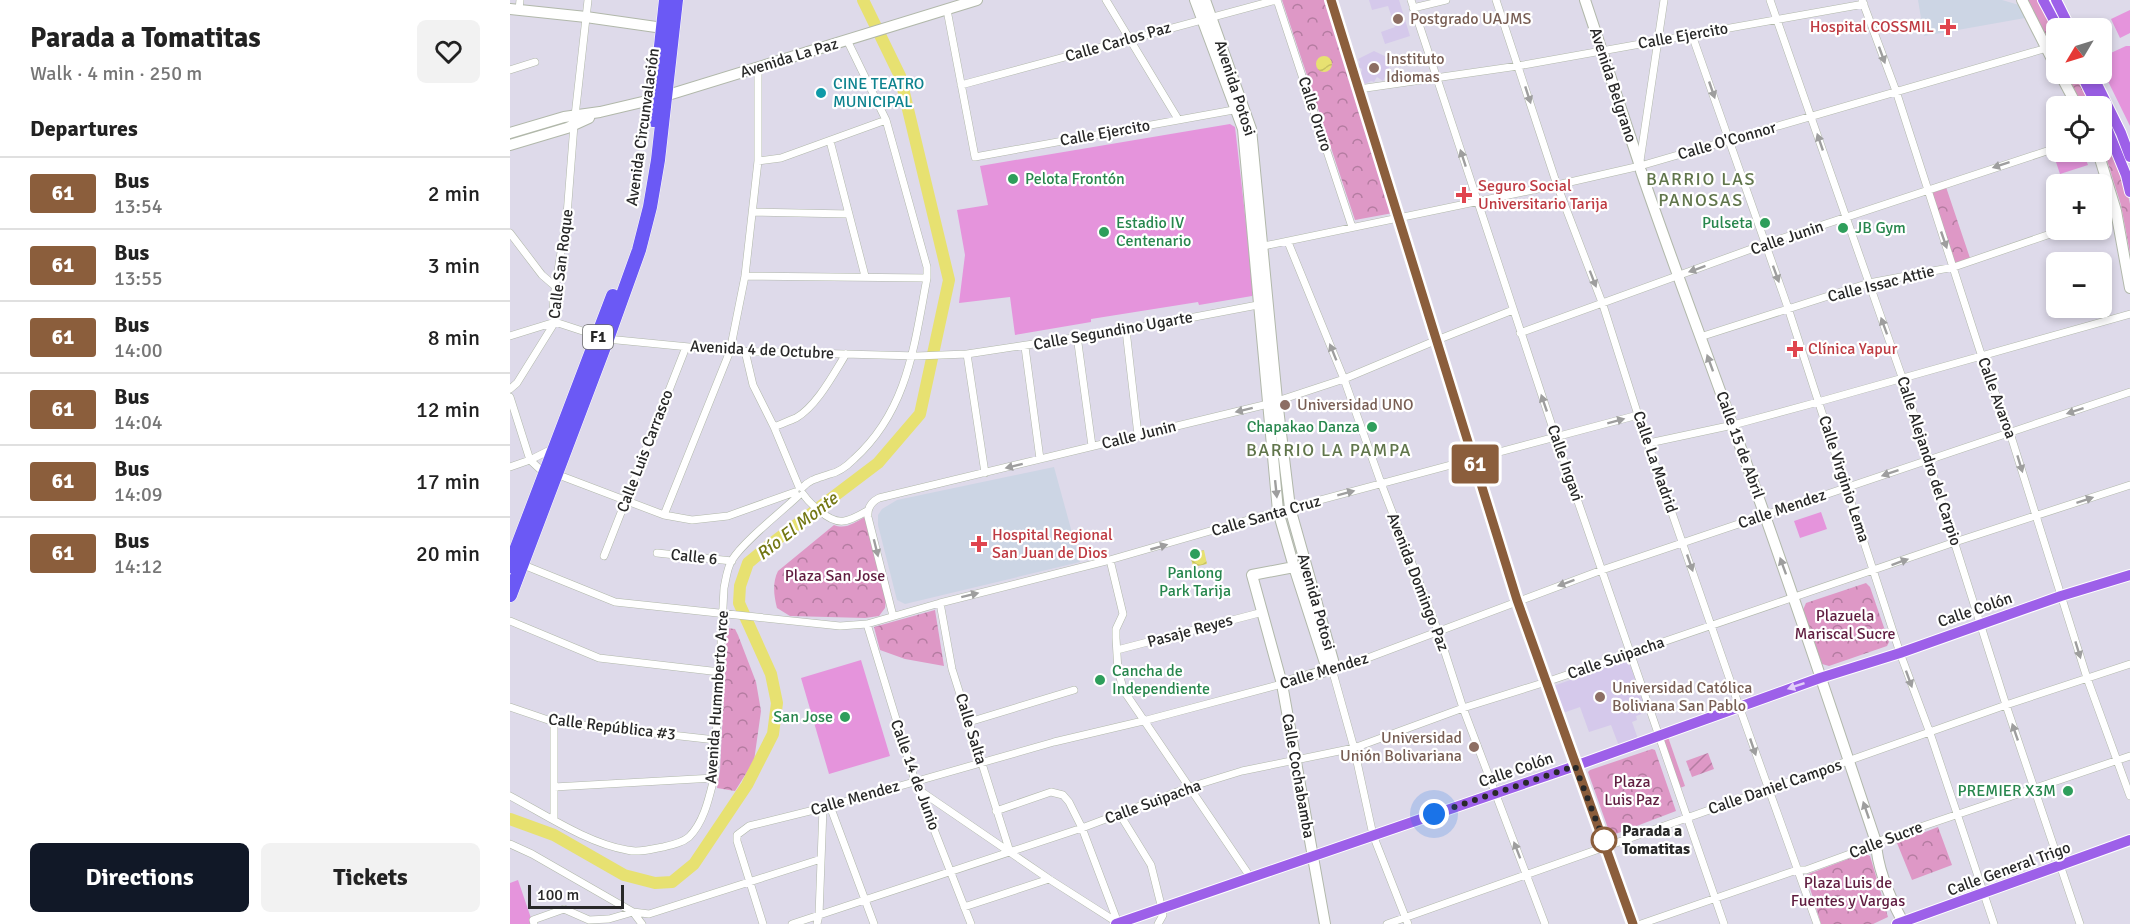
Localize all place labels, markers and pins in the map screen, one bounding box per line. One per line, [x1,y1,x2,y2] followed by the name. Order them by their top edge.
[1410,9,1532,29] place label: Postgrado UAJMS
[1391,12,1405,26] marker: Postgrado UAJMS
[1810,17,1934,37] place label: Hospital COSSMIL
[1939,18,1957,36] marker: Hospital COSSMIL
[1386,49,1445,87] place label: Instituto Idiomas
[1367,61,1381,75] marker: Instituto Idiomas
[833,74,924,112] place label: CINE TEATRO MUNICIPAL
[814,86,828,100] marker: CINE TEATRO MUNICIPAL
[1025,169,1125,189] place label: Pelota Frontón
[1006,172,1020,186] marker: Pelota Frontón
[1478,176,1608,214] place label: Seguro Social Universitario Tarija
[1455,186,1473,204] marker: Seguro Social Universitario Tarija
[1116,213,1191,251] place label: Estadio IV Centenario
[1702,213,1753,233] place label: Pulseta
[1758,216,1772,230] marker: Pulseta
[1855,218,1906,238] place label: JB Gym
[1836,221,1850,235] marker: JB Gym
[1097,225,1111,239] marker: Estadio IV Centenario
[1808,339,1898,359] place label: Clínica Yapur
[1786,340,1804,358] marker: Clínica Yapur
[1297,395,1414,415] place label: Universidad UNO
[1278,398,1292,412] marker: Universidad UNO
[1247,417,1360,437] place label: Chapakao Danza
[1365,420,1379,434] marker: Chapakao Danza
[992,525,1113,563] place label: Hospital Regional San Juan de Dios
[970,535,988,553] marker: Hospital Regional San Juan de Dios
[1188,547,1202,561] marker: Panlong Park Tarija
[1159,563,1231,601] place label: Panlong Park Tarija
[1112,661,1210,699] place label: Cancha de Independiente
[1093,673,1107,687] marker: Cancha de Independiente
[1612,678,1752,716] place label: Universidad Católica Boliviana San Pablo
[1593,690,1607,704] marker: Universidad Católica Boliviana San Pablo
[773,707,833,727] place label: San Jose
[838,710,852,724] marker: San Jose
[1340,728,1462,766] place label: Universidad Unión Bolivariana
[1467,740,1481,754] marker: Universidad Unión Bolivariana
[1958,781,2056,801] place label: PREMIER X3M
[2061,784,2075,798] marker: PREMIER X3M
[1622,821,1690,859] place label: Parada a Tomatitas
[1591,827,1617,853] marker: Parada a Tomatitas

